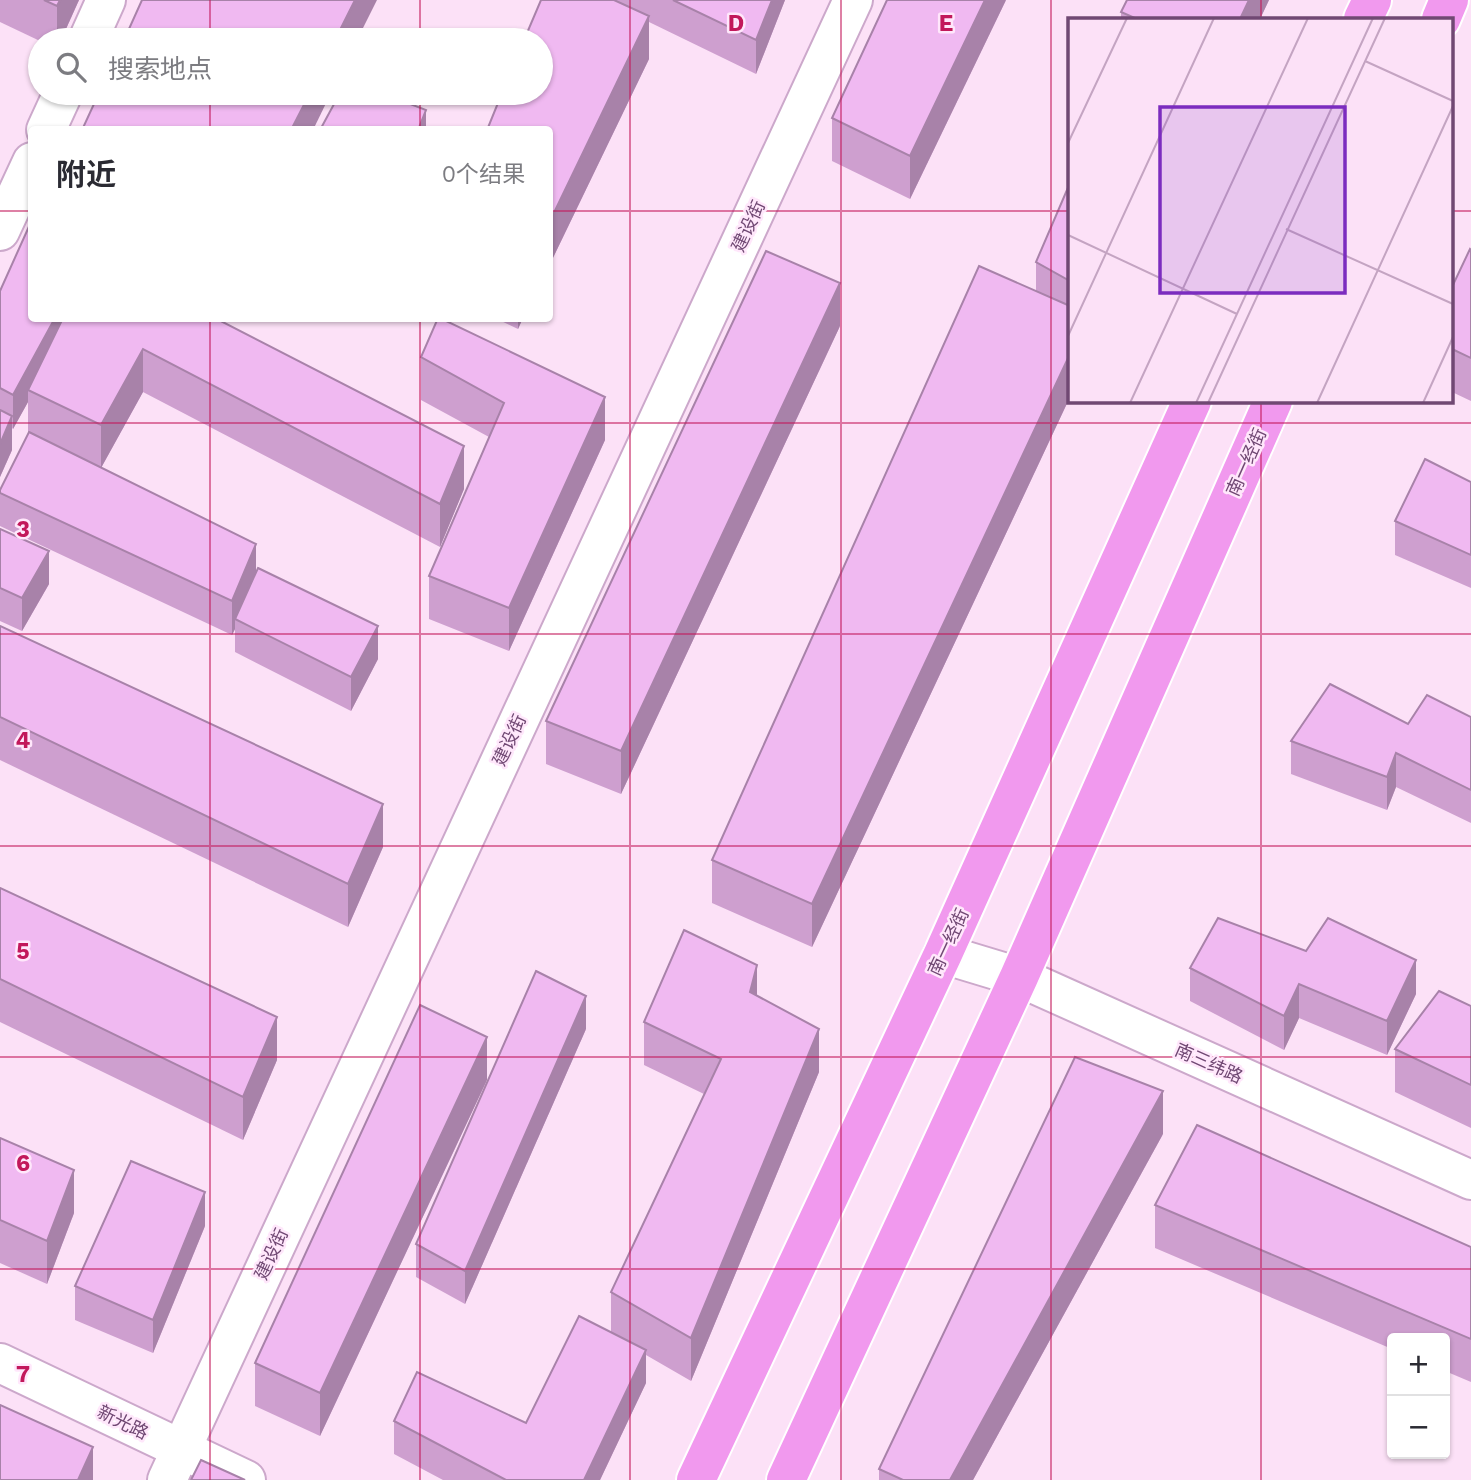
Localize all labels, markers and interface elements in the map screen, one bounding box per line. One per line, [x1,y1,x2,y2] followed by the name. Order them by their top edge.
[728,10,744,37] text: D
[939,10,953,37] text: E
[1068,18,1454,402] inset map
[28,28,553,105] search box
[52,48,90,86] icon: search
[108,54,212,84] text: 搜索地点
[56,157,116,192] text: 附近
[442,161,525,188] text: 0个结果
[727,197,769,255] street label: 建设街
[1222,425,1270,499] street label: 南一经街
[16,516,30,543] text: 3
[488,711,530,769] street label: 建设街
[16,727,31,754] text: 4
[923,905,973,979] street label: 南一经街
[16,938,30,965] text: 5
[1172,1039,1246,1087] street label: 南三纬路
[16,1150,30,1177] text: 6
[250,1225,292,1283] street label: 建设街
[1387,1333,1450,1459] map controls
[1387,1333,1450,1396] button: +
[16,1361,30,1388] text: 7
[1387,1396,1450,1459] button: −
[94,1401,152,1443] street label: 新光路

